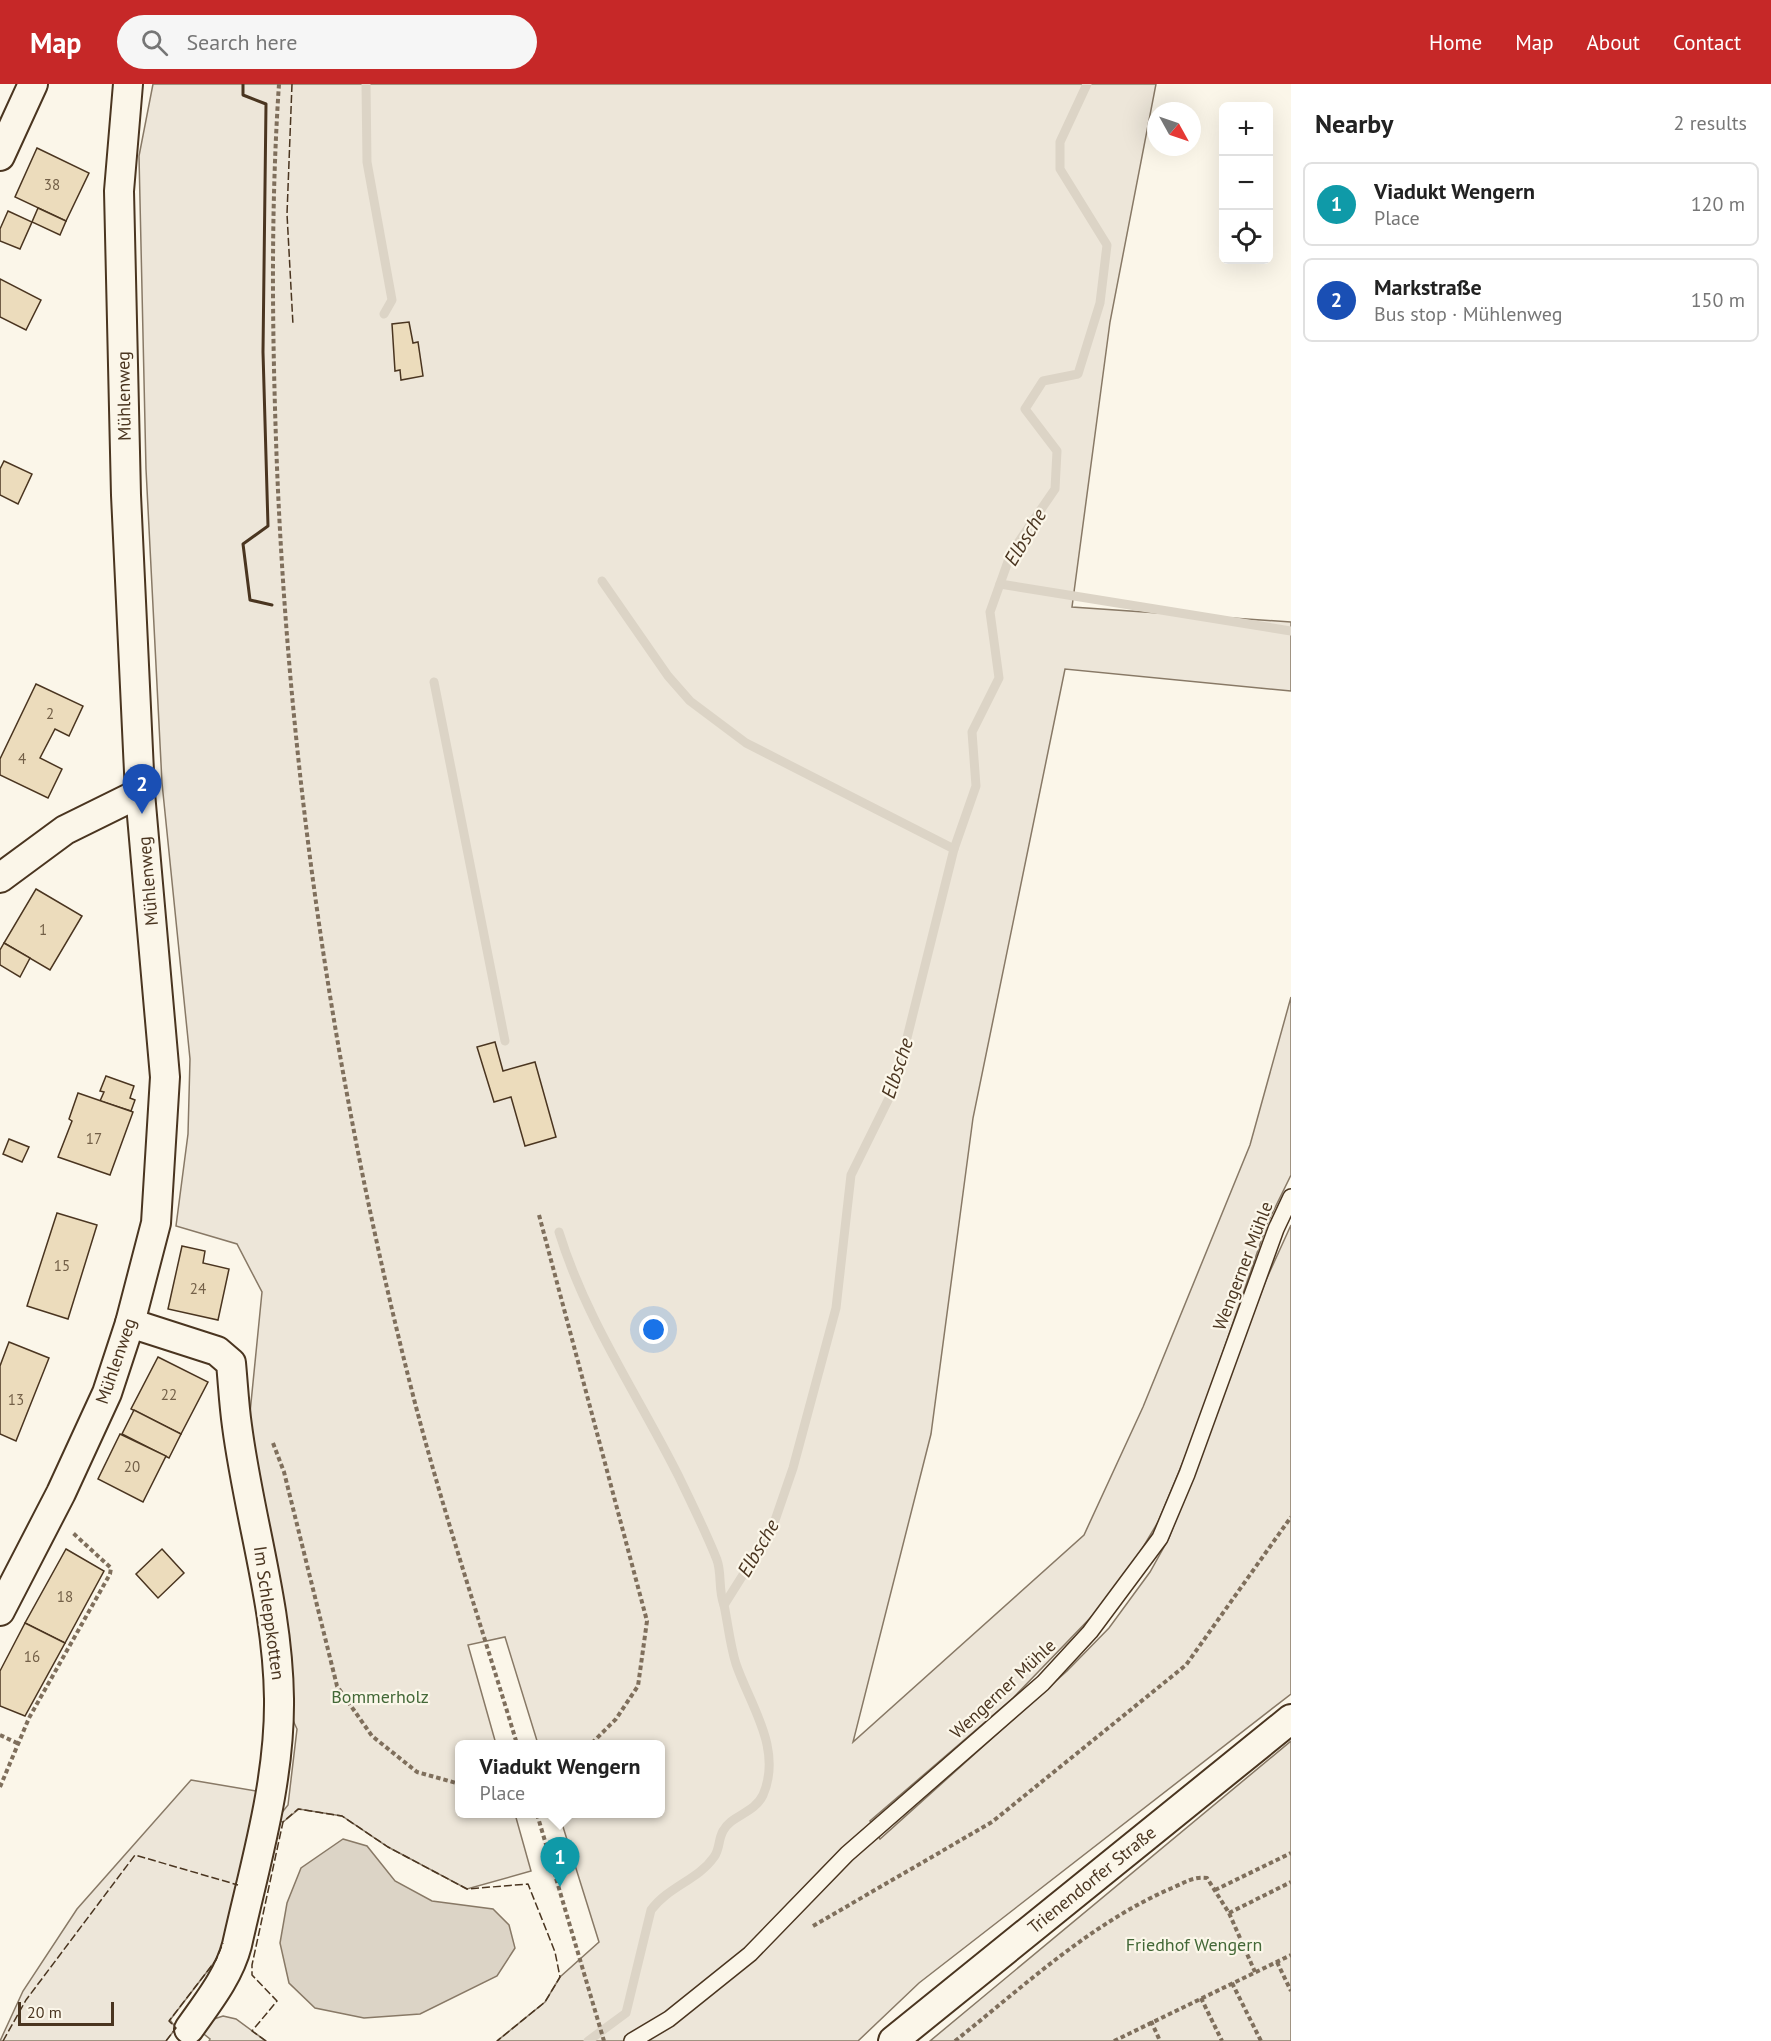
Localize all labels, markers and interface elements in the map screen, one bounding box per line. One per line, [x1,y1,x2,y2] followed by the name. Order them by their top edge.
[117,15,537,69] search box
[30,24,81,61] text: Map
[138,26,171,59] icon: search
[186,28,297,56] text: Search here
[1429,29,1482,56] text: Home
[1515,29,1554,56] text: Map
[1587,29,1640,56] text: About
[1673,29,1741,56] text: Contact
[1147,102,1201,156] north arrow
[1219,102,1273,264] map controls
[1219,102,1273,156] button: +
[1315,107,1393,140] text: Nearby
[1674,110,1747,136] text: 2 results
[1219,156,1273,210] button: −
[44,175,60,194] house number: 38
[1374,177,1535,205] text: Viadukt Wengern
[1331,191,1342,217] text: 1
[1691,191,1745,217] text: 120 m
[1374,205,1420,231] text: Place
[1219,210,1273,264] button: locate
[1374,273,1482,301] text: Markstraße
[1331,287,1342,313] text: 2
[1691,287,1745,313] text: 150 m
[1374,301,1562,327] text: Bus stop · Mühlenweg
[111,351,136,441] street label: Mühlenweg
[998,503,1053,570] water label: Elbsche
[46,704,54,723] house number: 2
[18,749,26,768] house number: 4
[122,764,162,814] pin: 2
[132,835,163,927] street label: Mühlenweg
[39,920,47,939] house number: 1
[875,1034,919,1102] water label: Elbsche
[86,1129,102,1148] house number: 17
[1207,1198,1278,1334] street label: Wengerner Mühle
[54,1256,70,1275] house number: 15
[190,1279,206,1298] house number: 24
[90,1315,141,1407] street label: Mühlenweg
[639,1315,668,1344] your location
[161,1385,177,1404] house number: 22
[8,1390,24,1409] house number: 13
[124,1457,140,1476] house number: 20
[731,1514,785,1581] water label: Elbsche
[249,1544,290,1681] street label: Im Schleppkotten
[57,1587,73,1606] house number: 18
[945,1634,1060,1743] street label: Wengerner Mühle
[24,1647,40,1666] house number: 16
[331,1685,429,1708] park label: Bommerholz
[455,1740,665,1818] popup
[480,1752,640,1780] text: Viadukt Wengern
[480,1780,525,1806] text: Place
[1023,1821,1161,1938] street label: Trienendorfer Straße
[540,1838,580,1887] pin: 1
[1126,1933,1262,1956] park label: Friedhof Wengern
[18,1999,114,2026] scale bar
[27,2002,62,2022] text: 20 m

